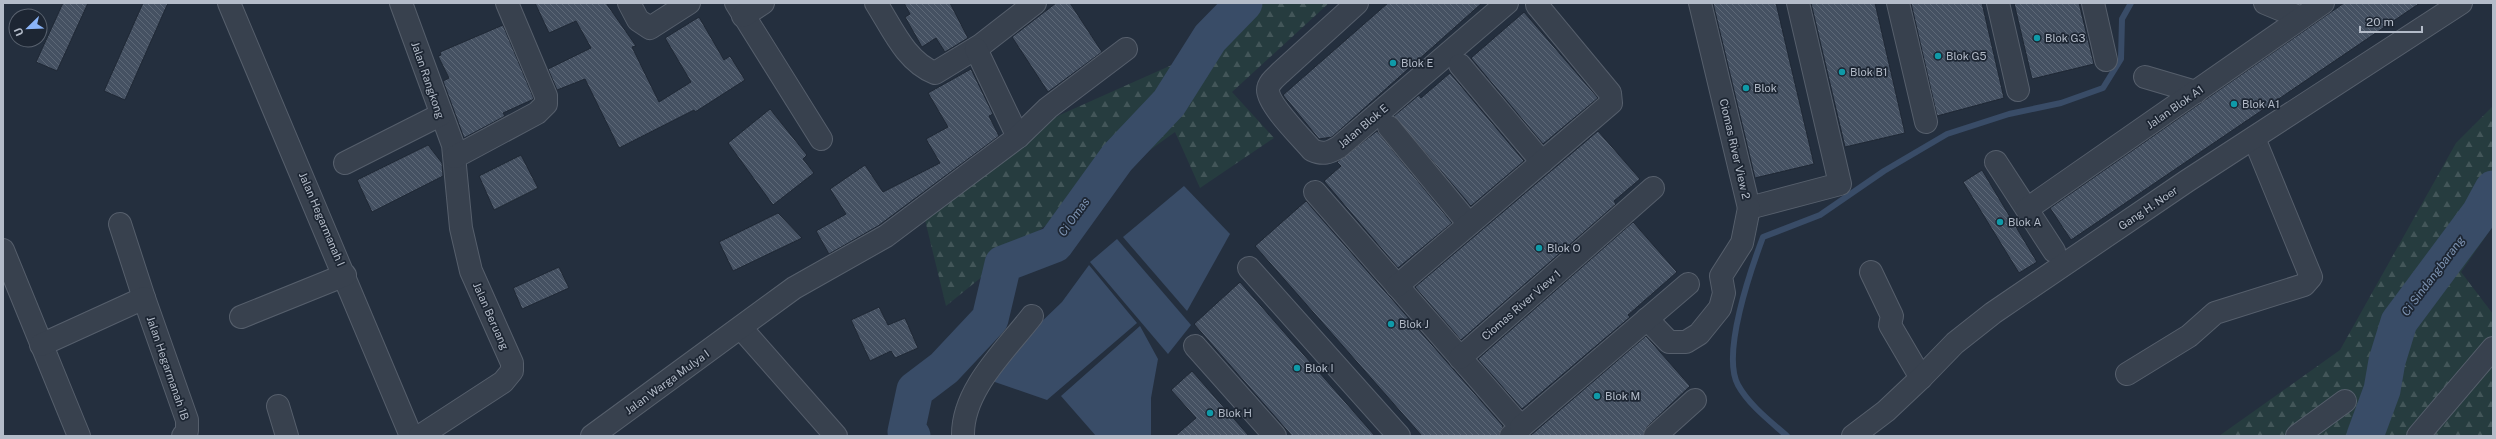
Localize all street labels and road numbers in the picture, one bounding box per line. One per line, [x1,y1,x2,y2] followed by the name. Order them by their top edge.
[409,40,447,120] street label: Jalan Rangkong
[2144,83,2206,131] street label: Jalan Blok A1
[1718,98,1753,201] street label: Ciomas River View 2
[1336,102,1390,150] street label: Jalan Blok E
[297,170,347,268] street label: Jalan Hegarmanah I
[2116,184,2180,232] street label: Gang H. Noer
[1479,267,1563,343] street label: Ciomas River View 1
[471,281,511,352] street label: Jalan Beruang
[145,314,191,422] street label: Jalan Hegarmanah 1B
[623,347,711,417] street label: Jalan Warga Mulya I

